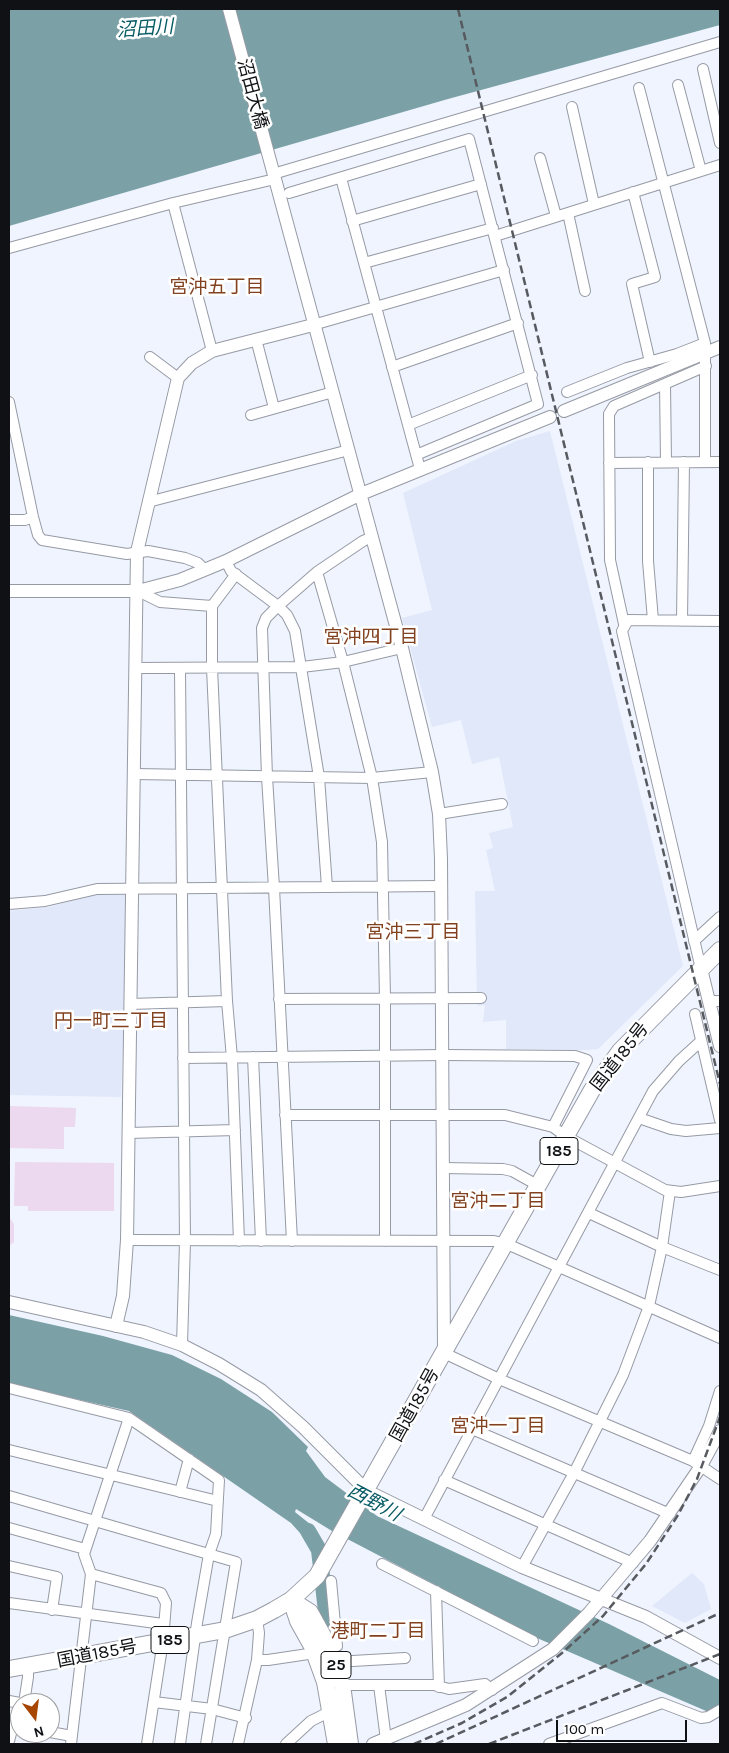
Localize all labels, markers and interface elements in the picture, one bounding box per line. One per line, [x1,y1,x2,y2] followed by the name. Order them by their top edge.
[116,16,174,42] water label: 沼田川
[232,56,272,132] street label: 沼田大橋
[170,277,264,299] district label: 宮沖五丁目
[324,627,418,649] district label: 宮沖四丁目
[366,922,460,944] district label: 宮沖三丁目
[54,1011,168,1033] district label: 円一町三丁目
[587,1018,653,1096] street label: 国道185号
[540,1138,578,1164] road number: 185
[451,1191,545,1213] district label: 宮沖二丁目
[386,1364,444,1446] street label: 国道185号
[451,1416,545,1438] district label: 宮沖一丁目
[343,1480,405,1526] water label: 西野川
[331,1621,425,1643] district label: 港町二丁目
[151,1626,189,1654] road number: 185
[55,1636,139,1672] street label: 国道185号
[321,1652,351,1678] road number: 25
[10,1693,60,1743] north arrow
[559,1710,690,1742] scale bar
[564,1720,604,1738] text: 100 m
[32,1722,46,1742] text: N

